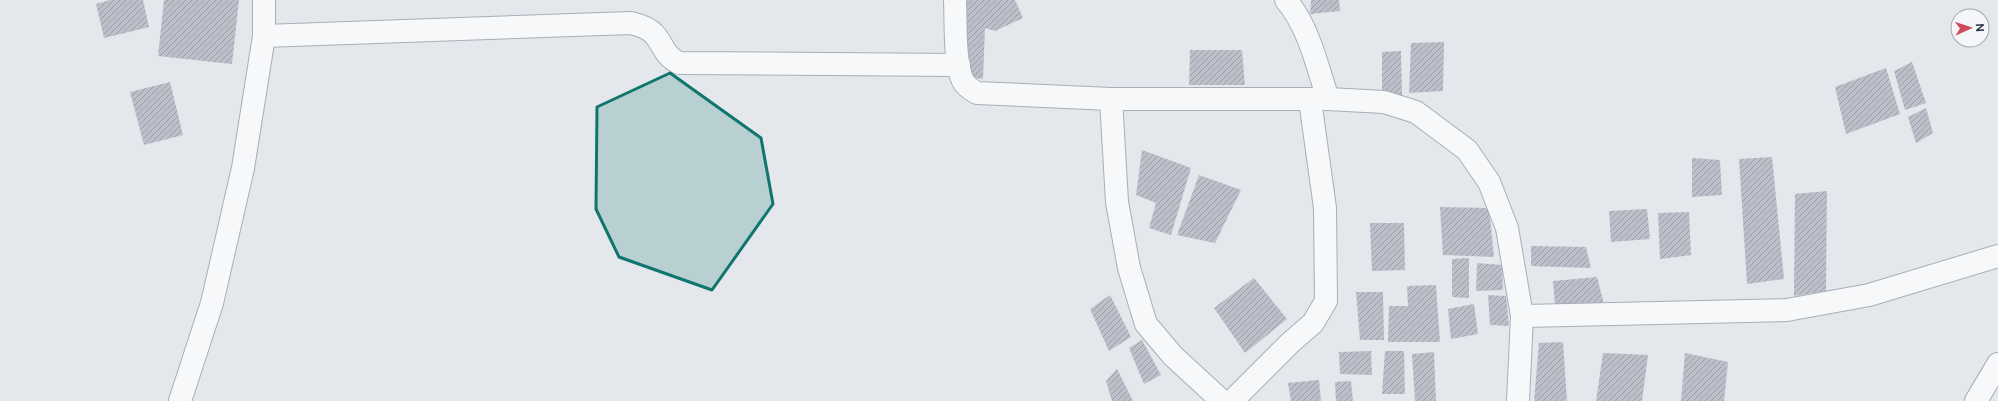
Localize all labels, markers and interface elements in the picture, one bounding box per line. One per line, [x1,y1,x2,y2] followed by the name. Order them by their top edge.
[1950,8,1990,48] north arrow
[1974,23,1986,32] text: N

